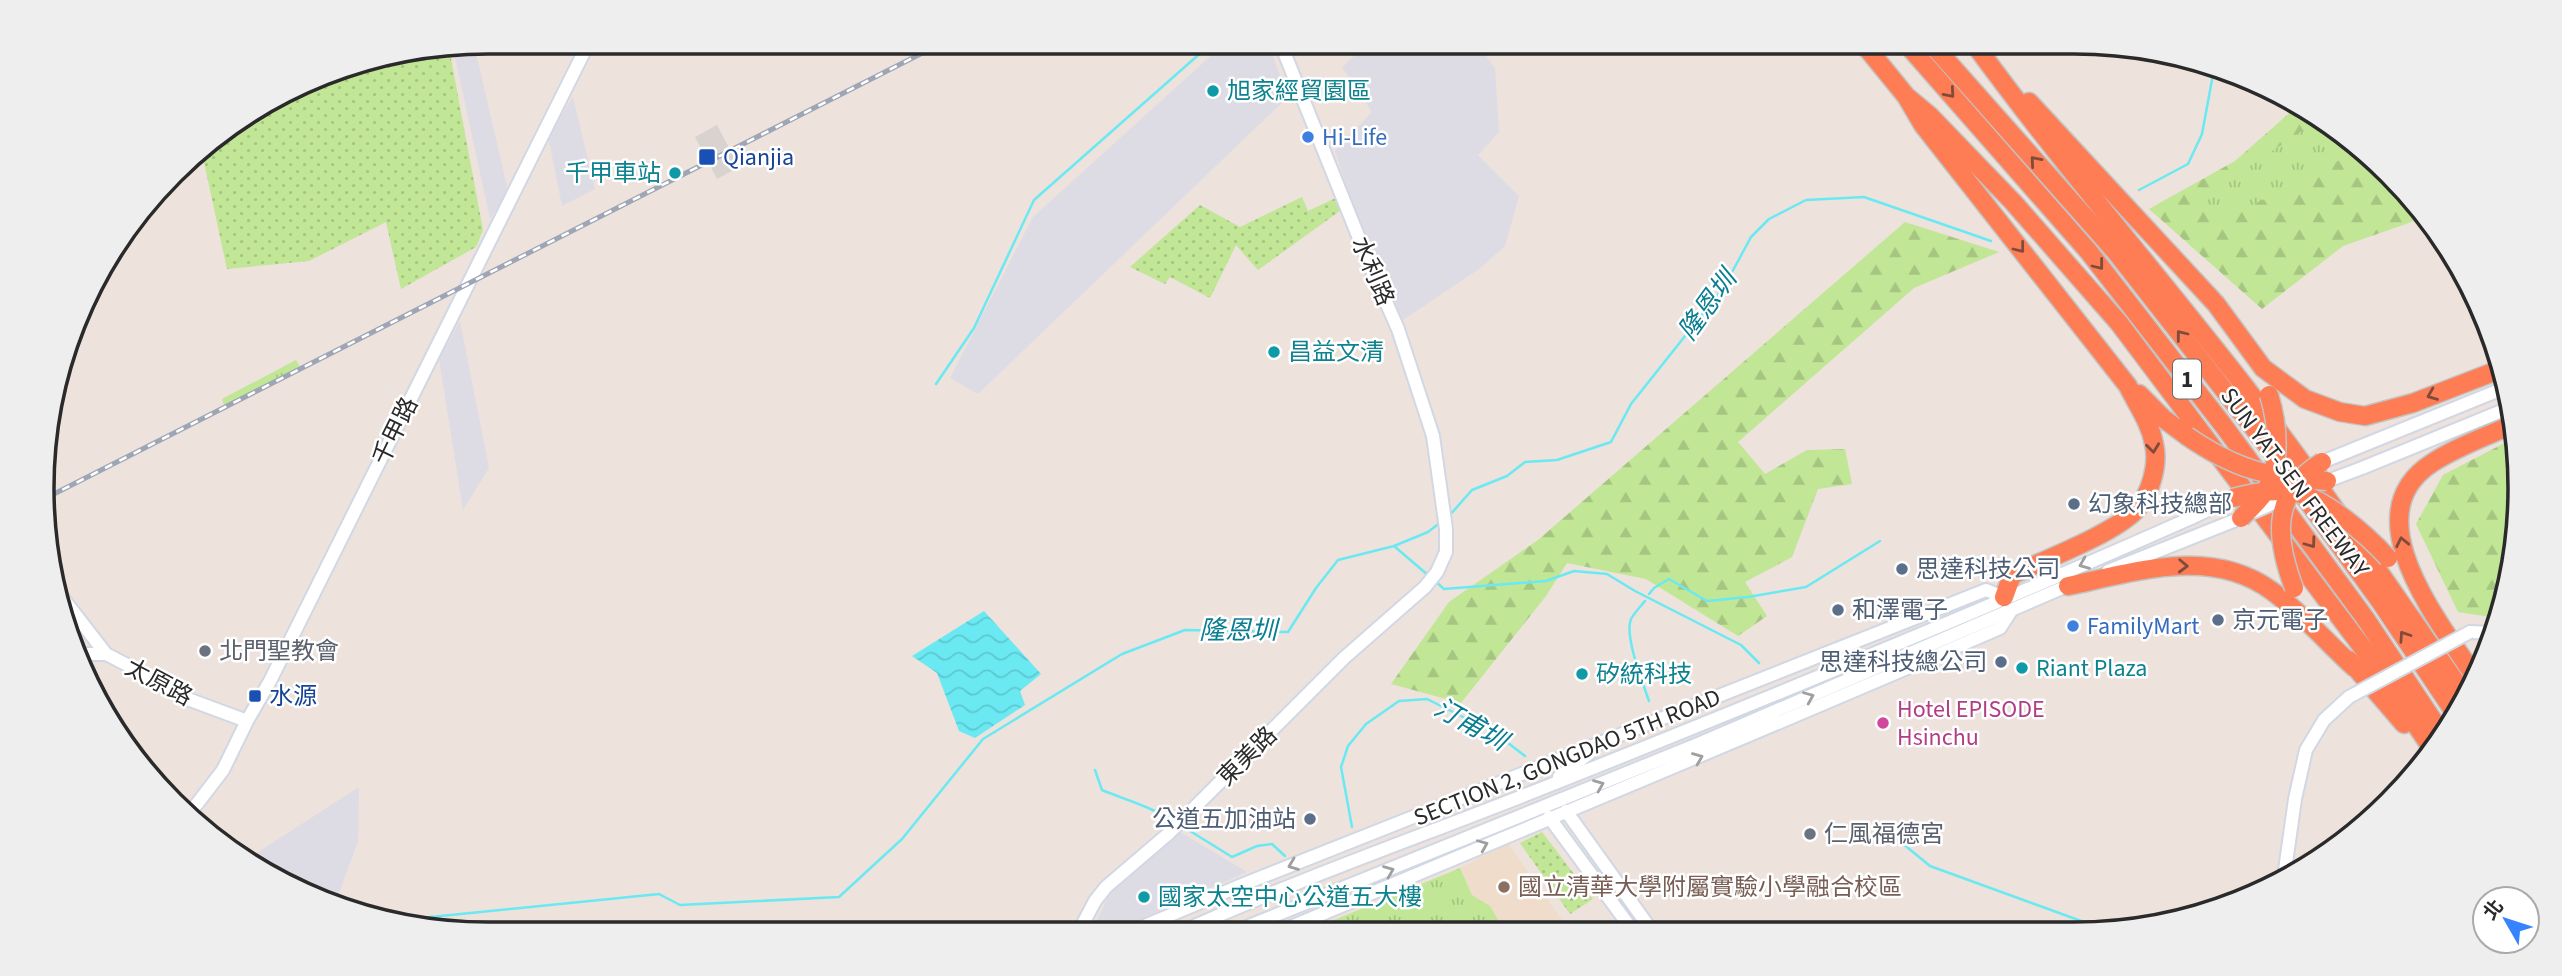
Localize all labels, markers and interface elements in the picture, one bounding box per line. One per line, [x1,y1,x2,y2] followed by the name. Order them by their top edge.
[1227,74,1371,109] place label: 旭家經貿園區
[1205,83,1221,99] marker: 旭家經貿園區
[1942,85,1954,98] one-way arrow
[1322,120,1387,155] place label: Hi-Life
[1300,129,1316,145] marker: Hi-Life
[723,140,794,175] place label: Qianjia
[697,147,717,167] marker: Qianjia
[565,156,661,191] place label: 千甲車站
[2031,156,2043,169] one-way arrow
[667,165,683,181] marker: 千甲車站
[1342,231,1403,311] street label: 水利路
[2012,240,2025,253] one-way arrow
[2090,258,2103,270] one-way arrow
[1670,260,1748,348] water label: 隆恩圳
[2177,330,2189,343] one-way arrow
[1288,335,1384,370] place label: 昌益文清
[1266,344,1282,360] marker: 昌益文清
[2173,360,2201,398] road number: 1
[2212,380,2378,585] street label: SUN YAT-SEN FREEWAY
[2427,387,2439,401] one-way arrow
[364,391,427,471] street label: 千甲路
[2146,442,2161,454] one-way arrow
[2088,487,2232,522] place label: 幻象科技總部
[2066,496,2082,512] marker: 幻象科技總部
[2303,535,2315,548] one-way arrow
[2395,536,2410,548] one-way arrow
[1916,552,2060,587] place label: 思達科技公司
[2078,556,2090,570] one-way arrow
[2178,558,2189,573] one-way arrow
[1894,561,1910,577] marker: 思達科技公司
[1852,593,1948,628] place label: 和澤電子
[1830,602,1846,618] marker: 和澤電子
[2232,603,2328,638] place label: 京元電子
[2087,609,2199,644] place label: FamilyMart
[1199,612,1281,649] water label: 隆恩圳
[2210,612,2226,628] marker: 京元電子
[2065,618,2081,634] marker: FamilyMart
[2399,631,2412,644] one-way arrow
[219,634,339,669] place label: 北門聖教會
[197,643,213,659] marker: 北門聖教會
[1819,645,1987,680] place label: 思達科技總公司
[119,650,199,715] street label: 太原路
[2036,651,2147,686] place label: Riant Plaza
[1993,654,2009,670] marker: 思達科技總公司
[1596,657,1692,692] place label: 矽統科技
[2014,660,2030,676] marker: Riant Plaza
[1574,666,1590,682] marker: 矽統科技
[269,679,317,714] place label: 水源
[1408,680,1726,835] street label: SECTION 2, GONGDAO 5TH ROAD
[247,688,263,704] marker: 水源
[1428,689,1517,761] water label: 汀甫圳
[1802,691,1814,705] one-way arrow
[1897,692,2045,755] place label: Hotel EPISODE Hsinchu
[1875,715,1891,731] marker: Hotel EPISODE Hsinchu
[1210,719,1285,794] street label: 東美路
[1691,752,1703,766] one-way arrow
[1593,779,1605,793] one-way arrow
[1152,802,1296,837] place label: 公道五加油站
[1302,811,1318,827] marker: 公道五加油站
[1824,817,1944,852] place label: 仁風福德宮
[1802,826,1818,842] marker: 仁風福德宮
[1476,839,1489,853] one-way arrow
[1288,856,1300,870] one-way arrow
[1382,865,1394,879] one-way arrow
[1518,870,1902,905] place label: 國立清華大學附屬實驗小學融合校區
[1496,879,1512,895] marker: 國立清華大學附屬實驗小學融合校區
[1158,880,1422,915] place label: 國家太空中心公道五大樓
[2471,885,2541,955] north arrow
[1136,889,1152,905] marker: 國家太空中心公道五大樓
[2477,894,2510,926] text: 北

